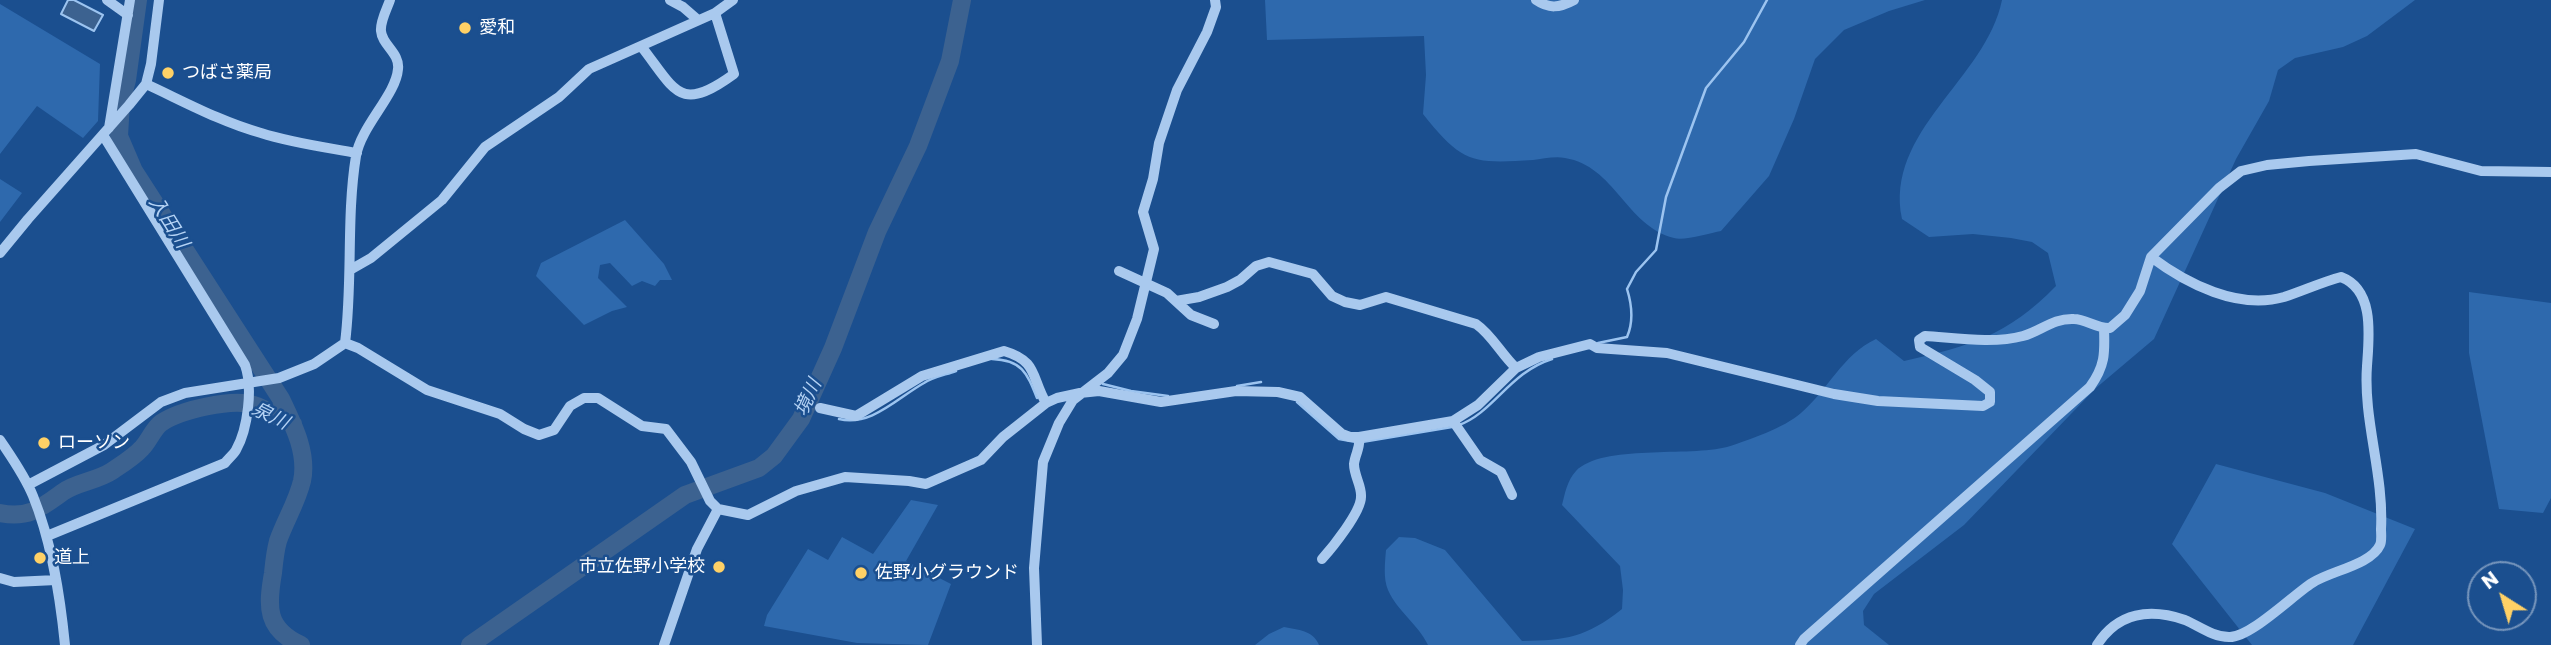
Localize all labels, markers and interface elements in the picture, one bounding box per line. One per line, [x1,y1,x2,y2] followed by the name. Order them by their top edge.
[479,17,515,39] place label: 愛和
[457,20,473,36] marker: 愛和
[182,62,272,84] place label: つばさ薬局
[160,65,176,81] marker: つばさ薬局
[143,193,193,253] water label: 入田川
[791,376,827,420] water label: 境川
[248,398,292,436] water label: 泉川
[58,432,130,454] place label: ローソン
[36,435,52,451] marker: ローソン
[54,547,90,569] place label: 道上
[32,550,48,566] marker: 道上
[579,556,705,578] place label: 市立佐野小学校
[711,559,727,575] marker: 市立佐野小学校
[2467,561,2537,631] north arrow
[875,562,1019,584] place label: 佐野小グラウンド
[853,565,869,581] marker: 佐野小グラウンド
[2476,565,2504,596] text: N

